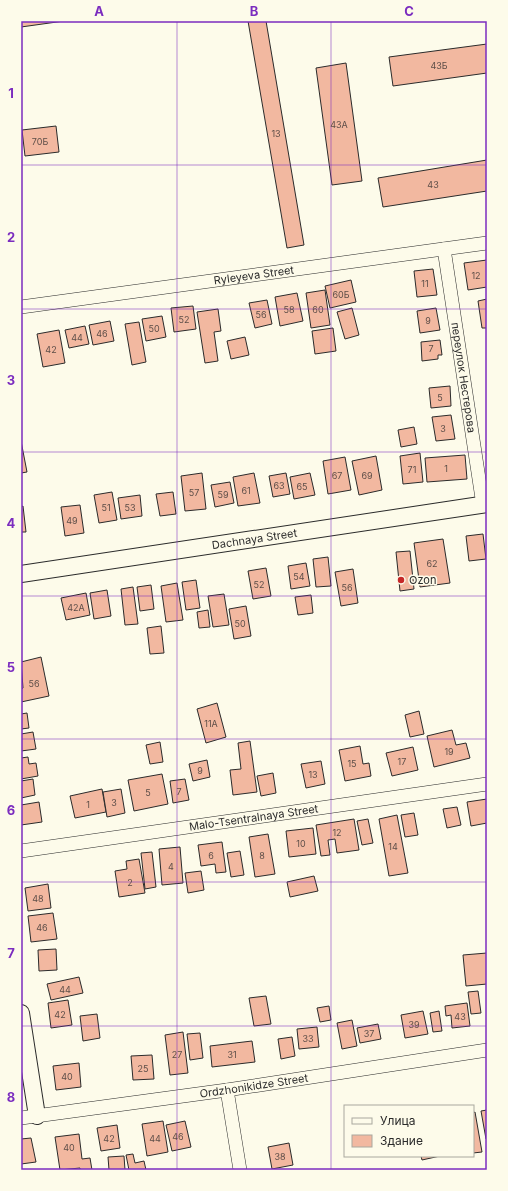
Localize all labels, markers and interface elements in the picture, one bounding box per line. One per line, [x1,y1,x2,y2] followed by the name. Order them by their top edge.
[94,3,104,19] text: A
[250,3,259,19] text: B
[404,3,414,19] text: C
[430,60,448,71] house number: 43Б
[8,85,14,101] text: 1
[330,119,348,130] house number: 43А
[271,128,281,139] house number: 13
[32,136,48,147] house number: 70Б
[427,179,439,190] house number: 43
[7,229,15,245] text: 2
[213,263,295,287] street label: Ryleyeva Street
[471,270,481,281] house number: 12
[421,278,429,289] house number: 11
[332,289,350,300] house number: 60Б
[283,304,295,315] house number: 58
[312,304,324,315] house number: 60
[255,309,267,320] house number: 56
[179,314,189,325] house number: 52
[425,315,431,326] house number: 9
[448,321,479,434] street label: переулок Нестерова
[148,323,160,334] house number: 50
[96,328,108,339] house number: 46
[71,332,83,343] house number: 44
[428,343,434,354] house number: 7
[45,344,57,355] house number: 42
[7,372,15,388] text: 3
[437,392,443,403] house number: 5
[440,423,446,434] house number: 3
[444,463,448,474] house number: 1
[408,464,416,475] house number: 71
[332,470,342,481] house number: 67
[361,470,373,481] house number: 69
[273,480,285,491] house number: 63
[296,481,308,492] house number: 65
[241,485,251,496] house number: 61
[189,487,199,498] house number: 57
[217,489,229,500] house number: 59
[101,502,111,513] house number: 51
[124,502,136,513] house number: 53
[7,515,16,531] text: 4
[66,515,78,526] house number: 49
[211,526,298,552] street label: Dachnaya Street
[426,558,438,569] house number: 62
[293,571,305,582] house number: 54
[409,573,436,587] place label: Ozon
[396,575,406,585] marker: Ozon
[254,579,264,590] house number: 52
[341,582,353,593] house number: 56
[67,602,85,613] house number: 42А
[234,618,246,629] house number: 50
[7,659,15,675] text: 5
[28,678,40,689] house number: 56
[204,718,218,729] house number: 11А
[444,746,454,757] house number: 19
[398,756,406,767] house number: 17
[347,758,357,769] house number: 15
[197,765,203,776] house number: 9
[308,769,318,780] house number: 13
[176,786,182,797] house number: 7
[145,787,151,798] house number: 5
[111,797,117,808] house number: 3
[86,799,90,810] house number: 1
[188,801,319,834] street label: Malo-Tsentralnaya Street
[7,802,15,818] text: 6
[332,827,342,838] house number: 12
[296,838,306,849] house number: 10
[388,841,398,852] house number: 14
[208,850,214,861] house number: 6
[259,850,265,861] house number: 8
[168,861,174,872] house number: 4
[127,877,133,888] house number: 2
[32,893,44,904] house number: 48
[36,922,48,933] house number: 46
[7,945,15,961] text: 7
[59,984,71,995] house number: 44
[54,1009,66,1020] house number: 42
[454,1011,466,1022] house number: 43
[408,1019,420,1030] house number: 39
[364,1028,374,1039] house number: 37
[302,1033,314,1044] house number: 33
[172,1049,182,1060] house number: 27
[227,1049,237,1060] house number: 31
[138,1063,148,1074] house number: 25
[61,1071,73,1082] house number: 40
[199,1071,309,1101] street label: Ordzhonikidze Street
[7,1089,15,1105] text: 8
[344,1105,474,1157] legend
[380,1113,415,1128] text: Улица
[172,1131,184,1142] house number: 46
[103,1133,115,1144] house number: 42
[149,1133,161,1144] house number: 44
[380,1133,423,1148] text: Здание
[63,1142,75,1153] house number: 40
[274,1151,286,1162] house number: 38

